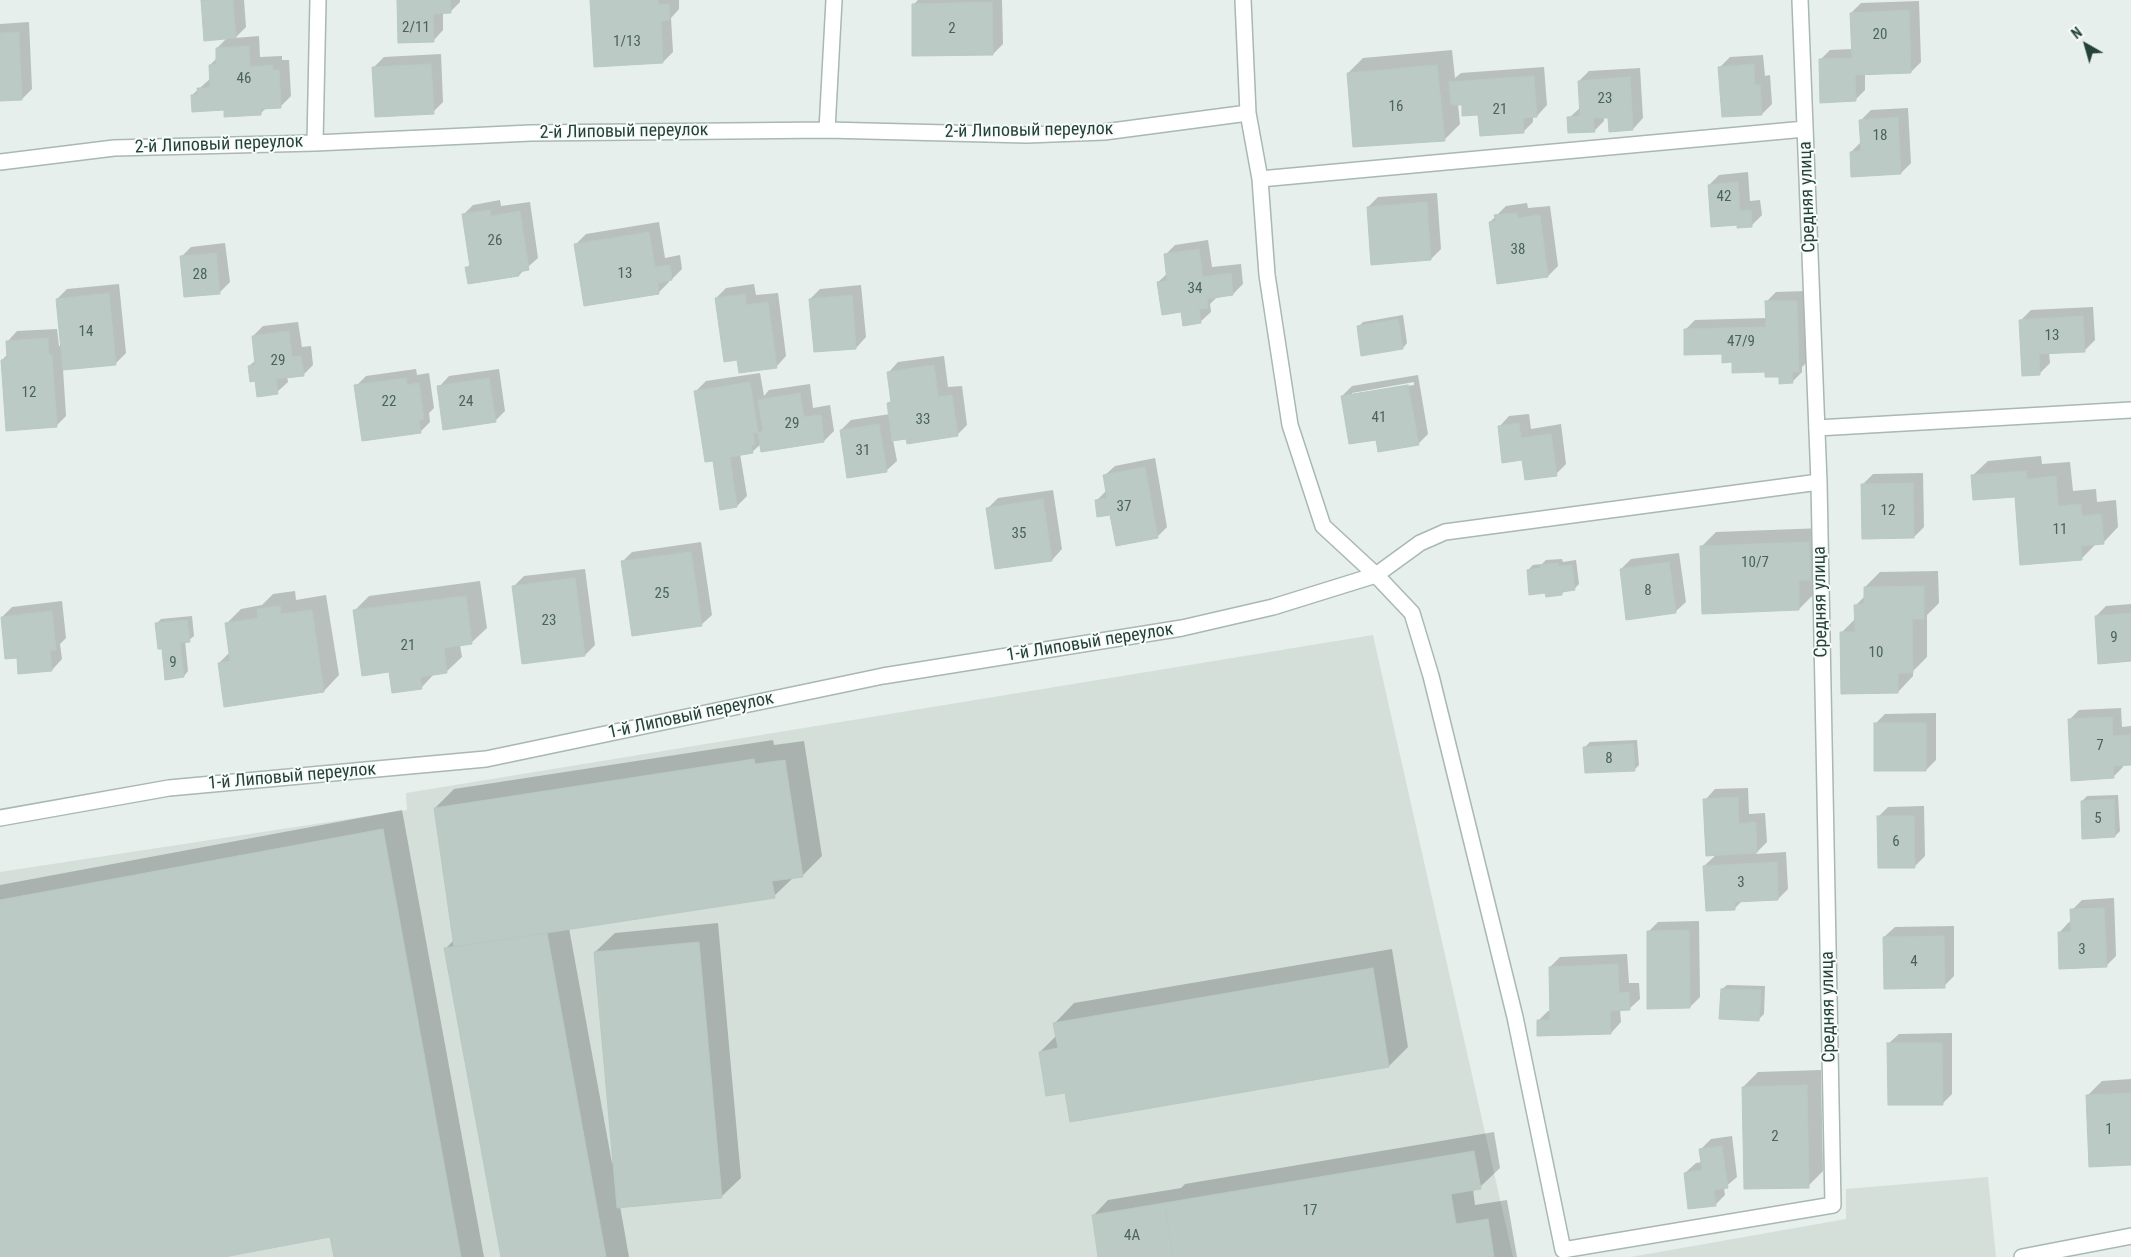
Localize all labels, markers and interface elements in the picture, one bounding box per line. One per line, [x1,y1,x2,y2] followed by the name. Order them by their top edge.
[402,19,430,37] house number: 2/11
[948,20,956,38] house number: 2
[2061,20,2111,70] north arrow
[2068,24,2085,42] text: N
[1873,26,1887,44] house number: 20
[613,33,641,51] house number: 1/13
[237,70,251,88] house number: 46
[1598,90,1612,108] house number: 23
[1389,98,1403,116] house number: 16
[1493,101,1507,119] house number: 21
[945,119,1113,143] street label: 2-й Липовый переулок
[540,120,708,144] street label: 2-й Липовый переулок
[1873,127,1887,145] house number: 18
[134,131,304,159] street label: 2-й Липовый переулок
[1795,141,1821,253] street label: Средняя улица
[1717,188,1731,206] house number: 42
[488,232,502,250] house number: 26
[1511,241,1525,259] house number: 38
[618,265,632,283] house number: 13
[193,266,207,284] house number: 28
[1188,280,1202,298] house number: 34
[79,323,93,341] house number: 14
[2045,327,2059,345] house number: 13
[1727,333,1755,351] house number: 47/9
[271,352,285,370] house number: 29
[22,384,36,402] house number: 12
[382,393,396,411] house number: 22
[459,393,473,411] house number: 24
[1372,409,1386,427] house number: 41
[916,411,930,429] house number: 33
[785,415,799,433] house number: 29
[856,442,870,460] house number: 31
[1117,498,1131,516] house number: 37
[1881,502,1895,520] house number: 12
[2053,521,2067,539] house number: 11
[1012,525,1026,543] house number: 35
[1809,546,1833,658] street label: Средняя улица
[1741,554,1769,572] house number: 10/7
[1644,582,1652,600] house number: 8
[655,585,669,603] house number: 25
[542,612,556,630] house number: 23
[1005,619,1175,667] street label: 1-й Липовый переулок
[2110,629,2118,647] house number: 9
[401,637,415,655] house number: 21
[1869,644,1883,662] house number: 10
[169,654,177,672] house number: 9
[606,688,776,744] street label: 1-й Липовый переулок
[2096,737,2104,755] house number: 7
[1605,750,1613,768] house number: 8
[207,759,377,795] street label: 1-й Липовый переулок
[2094,810,2102,828] house number: 5
[1892,833,1900,851] house number: 6
[1737,874,1745,892] house number: 3
[2078,941,2086,959] house number: 3
[1817,951,1841,1063] street label: Средняя улица
[1910,953,1918,971] house number: 4
[2105,1121,2113,1139] house number: 1
[1771,1128,1779,1146] house number: 2
[1303,1202,1317,1220] house number: 17
[1124,1227,1140,1245] house number: 4А

